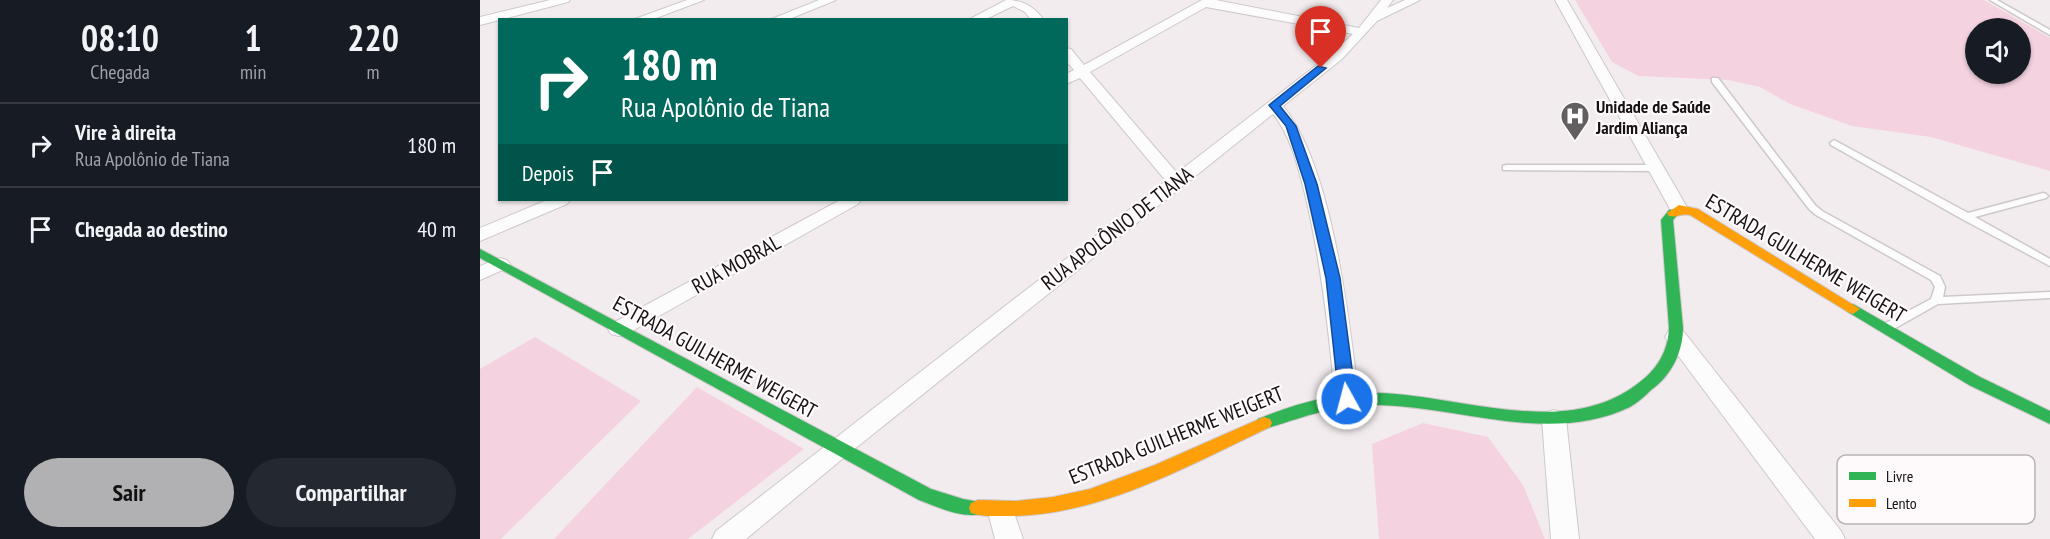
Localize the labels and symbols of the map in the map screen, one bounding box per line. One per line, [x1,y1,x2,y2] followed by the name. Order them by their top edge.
[1295,6,1346,68] pin
[1595,95,1711,139] place label: Unidade de Saúde Jardim Aliança
[1559,100,1591,142] hospital icon: Unidade de Saúde Jardim Aliança
[1036,160,1198,296] street label: RUA APOLÔNIO DE TIANA
[1701,188,1912,329] street label: ESTRADA GUILHERME WEIGERT
[687,228,786,300] street label: RUA MOBRAL
[608,290,822,425] street label: ESTRADA GUILHERME WEIGERT
[1315,367,1379,431] position arrow
[1065,379,1288,490] street label: ESTRADA GUILHERME WEIGERT
[1837,455,2035,524] legend
[1886,466,1913,486] text: Livre
[1886,493,1917,513] text: Lento

